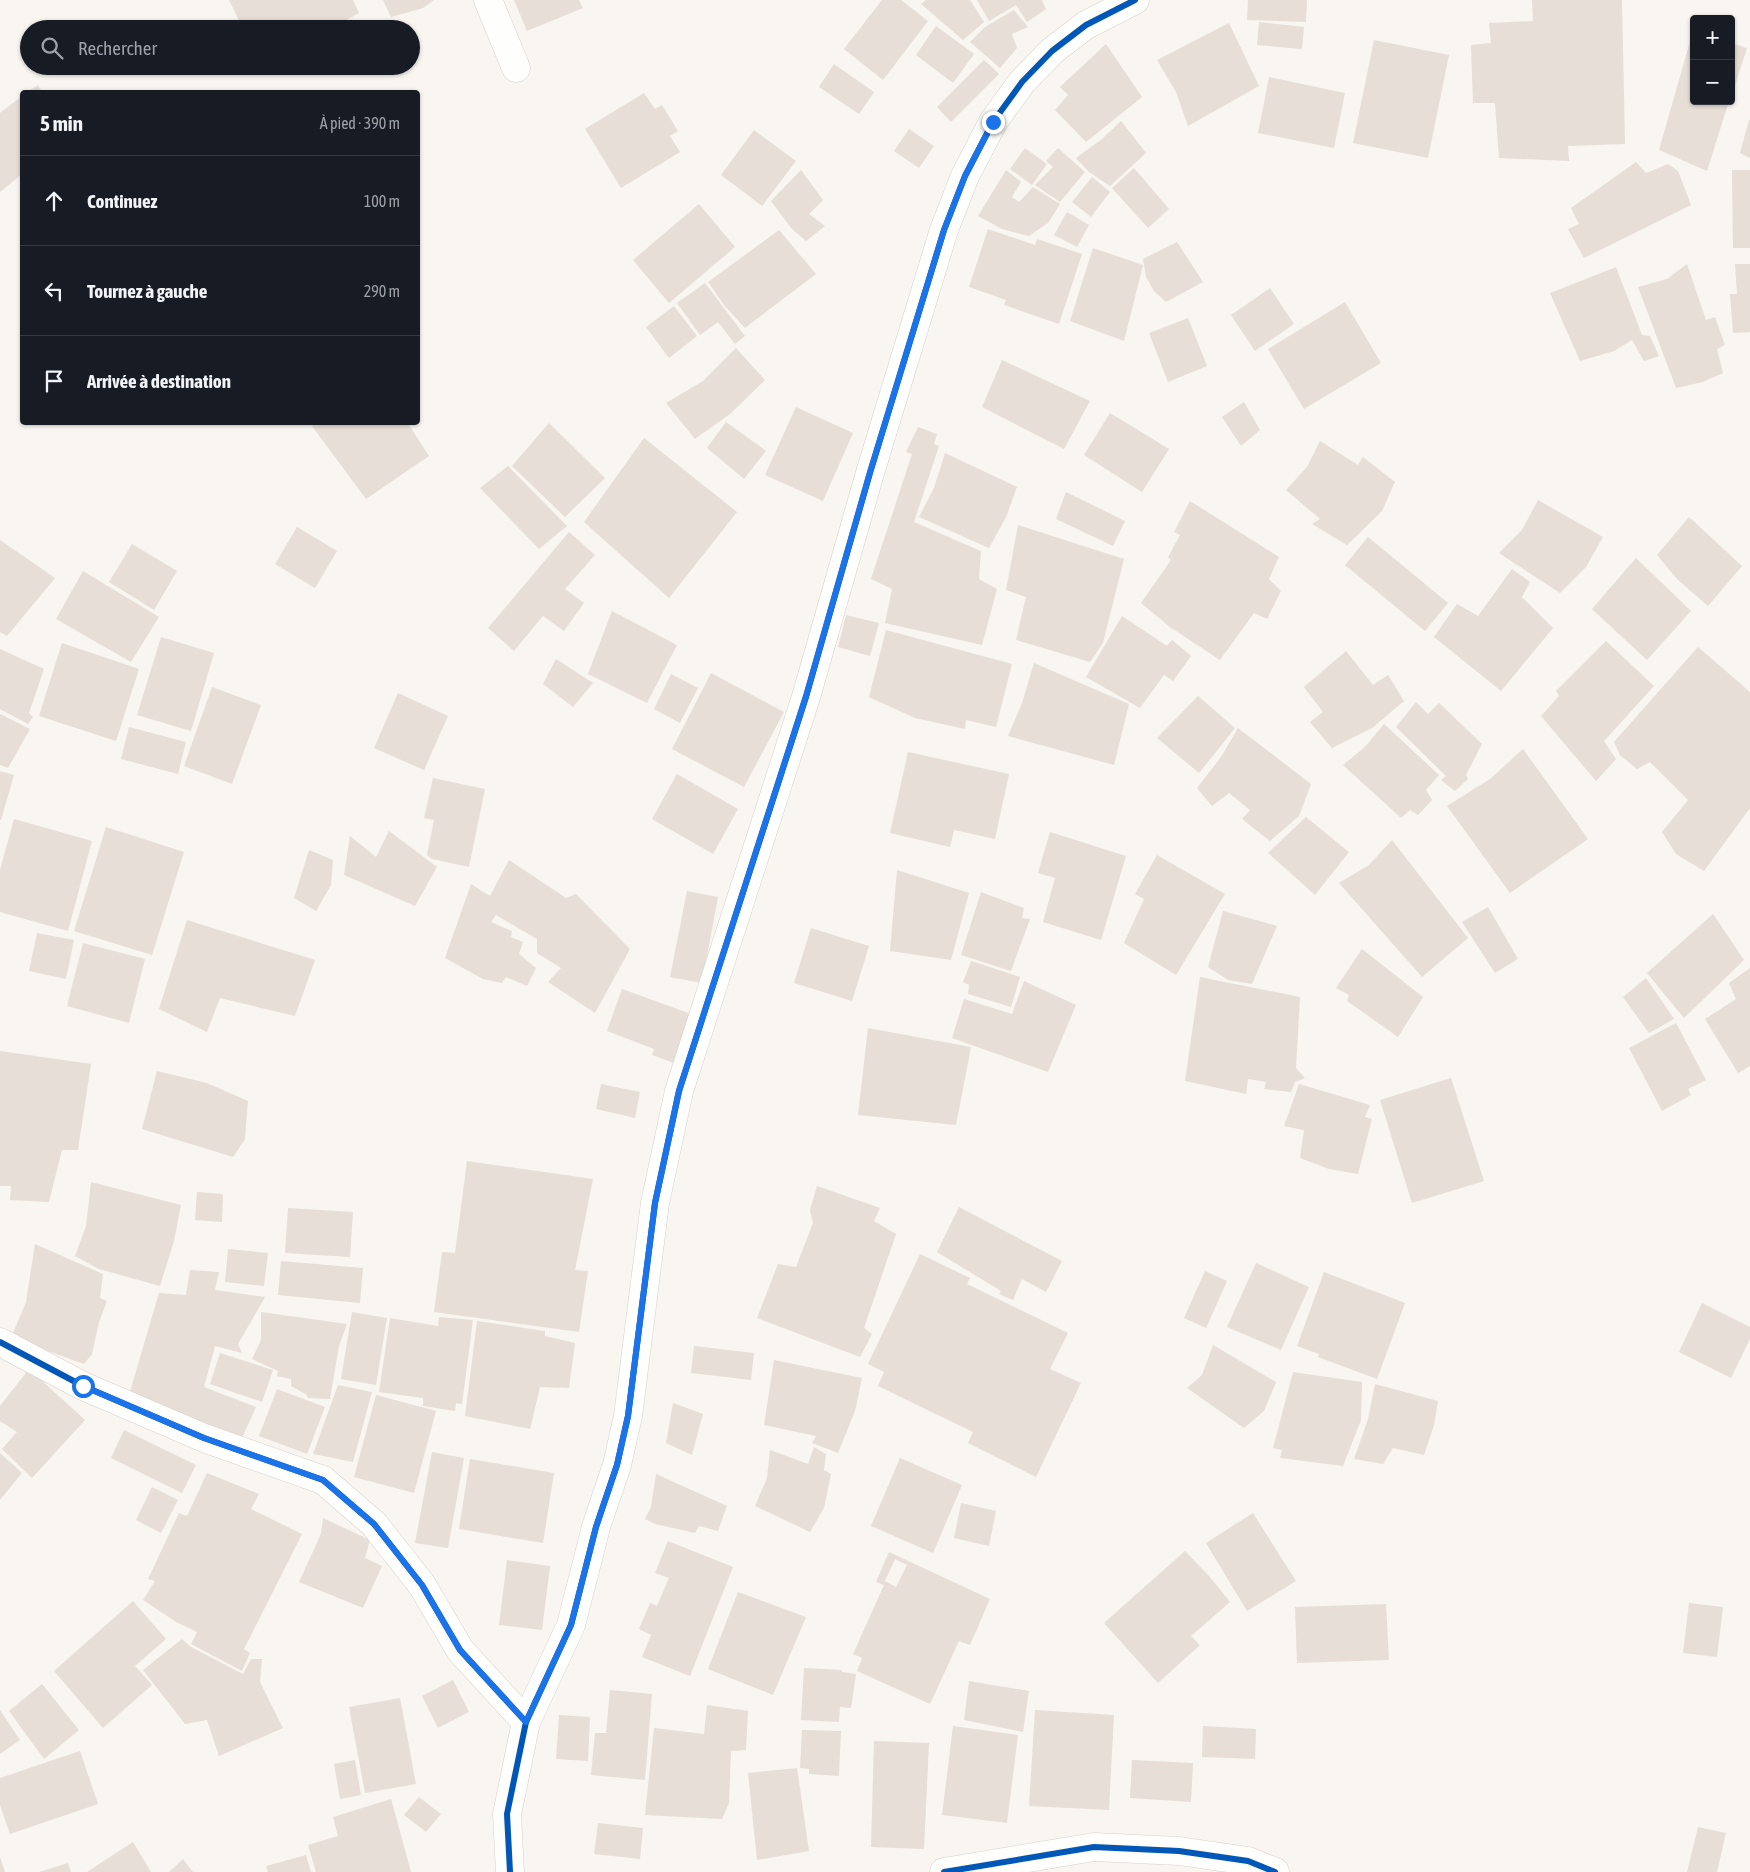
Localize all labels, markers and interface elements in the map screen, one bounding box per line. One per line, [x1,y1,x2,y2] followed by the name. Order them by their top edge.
[1690,15,1735,105] map controls
[1690,15,1735,60] button: +
[20,20,420,75] search box
[38,34,66,62] icon: search
[78,37,157,59] text: Rechercher
[1690,60,1735,105] button: −
[40,111,83,135] text: 5 min
[982,111,1005,134] route end
[320,114,400,132] text: À pied · 390 m
[40,187,68,215] icon: ahead
[87,190,157,212] text: Continuez
[364,192,400,210] text: 100 m
[40,277,68,305] icon: left
[87,280,207,302] text: Tournez à gauche
[364,282,400,300] text: 290 m
[40,367,68,395] icon: arrive
[87,370,231,392] text: Arrivée à destination
[72,1375,95,1398] route start

